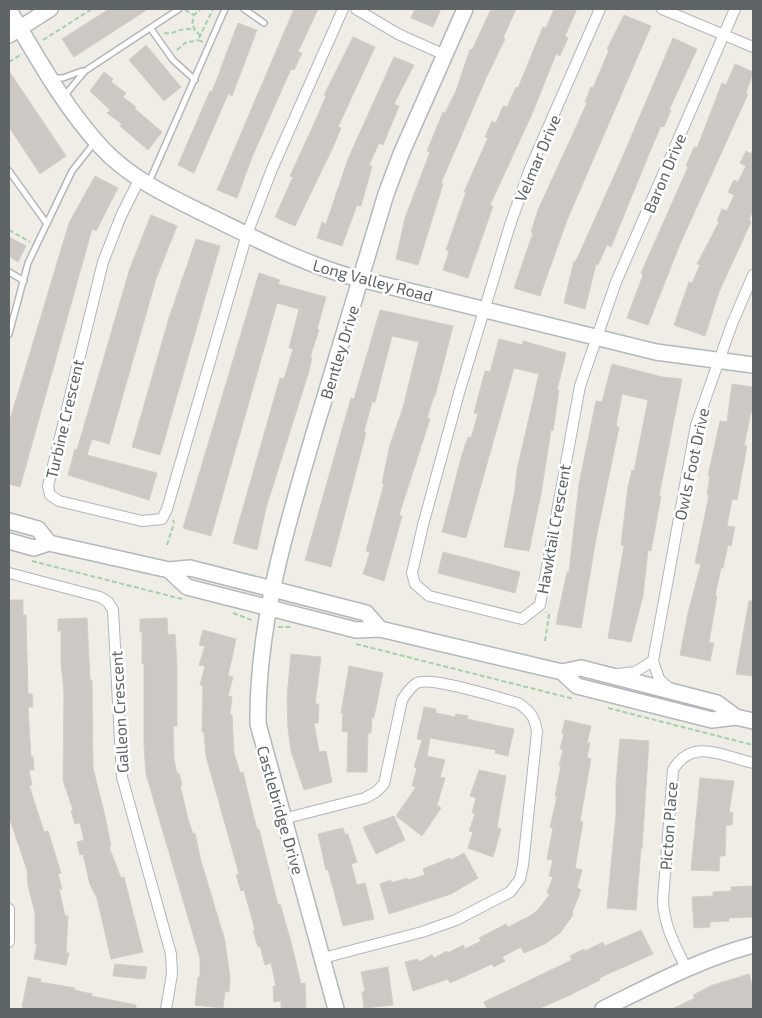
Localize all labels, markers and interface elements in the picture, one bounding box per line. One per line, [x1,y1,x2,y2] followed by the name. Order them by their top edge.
[510,112,564,204] street label: Velmar Drive
[639,130,689,216] street label: Baron Drive
[311,255,435,305] street label: Long Valley Road
[316,303,362,401] street label: Bentley Drive
[41,358,87,480] street label: Turbine Crescent
[670,406,712,522] street label: Owls Foot Drive
[532,463,574,595] street label: Hawktail Crescent
[106,650,132,774] street label: Galleon Crescent
[254,743,308,877] street label: Castlebridge Drive
[655,781,681,871] street label: Picton Place

